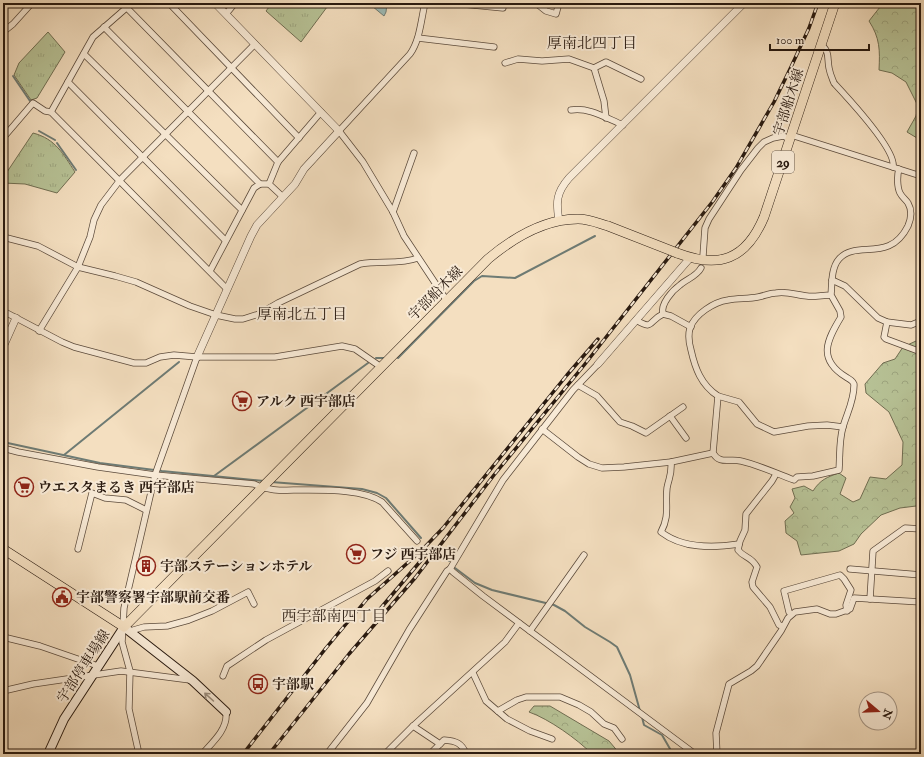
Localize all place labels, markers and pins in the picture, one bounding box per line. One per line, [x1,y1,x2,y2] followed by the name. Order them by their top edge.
[231,390,253,412] supermarket icon: アルク 西宇部店
[256,393,356,410] place label: アルク 西宇部店
[13,476,35,498] supermarket icon: ウエスタまるき 西宇部店
[38,479,195,496] place label: ウエスタまるき 西宇部店
[345,543,367,565] supermarket icon: フジ 西宇部店
[370,546,456,563] place label: フジ 西宇部店
[135,555,157,577] building icon: 宇部ステーションホテル
[160,558,312,575] place label: 宇部ステーションホテル
[51,586,73,608] public building icon: 宇部警察署宇部駅前交番
[76,589,230,606] place label: 宇部警察署宇部駅前交番
[247,673,269,695] bus stop icon: 宇部駅
[272,676,314,693] place label: 宇部駅

